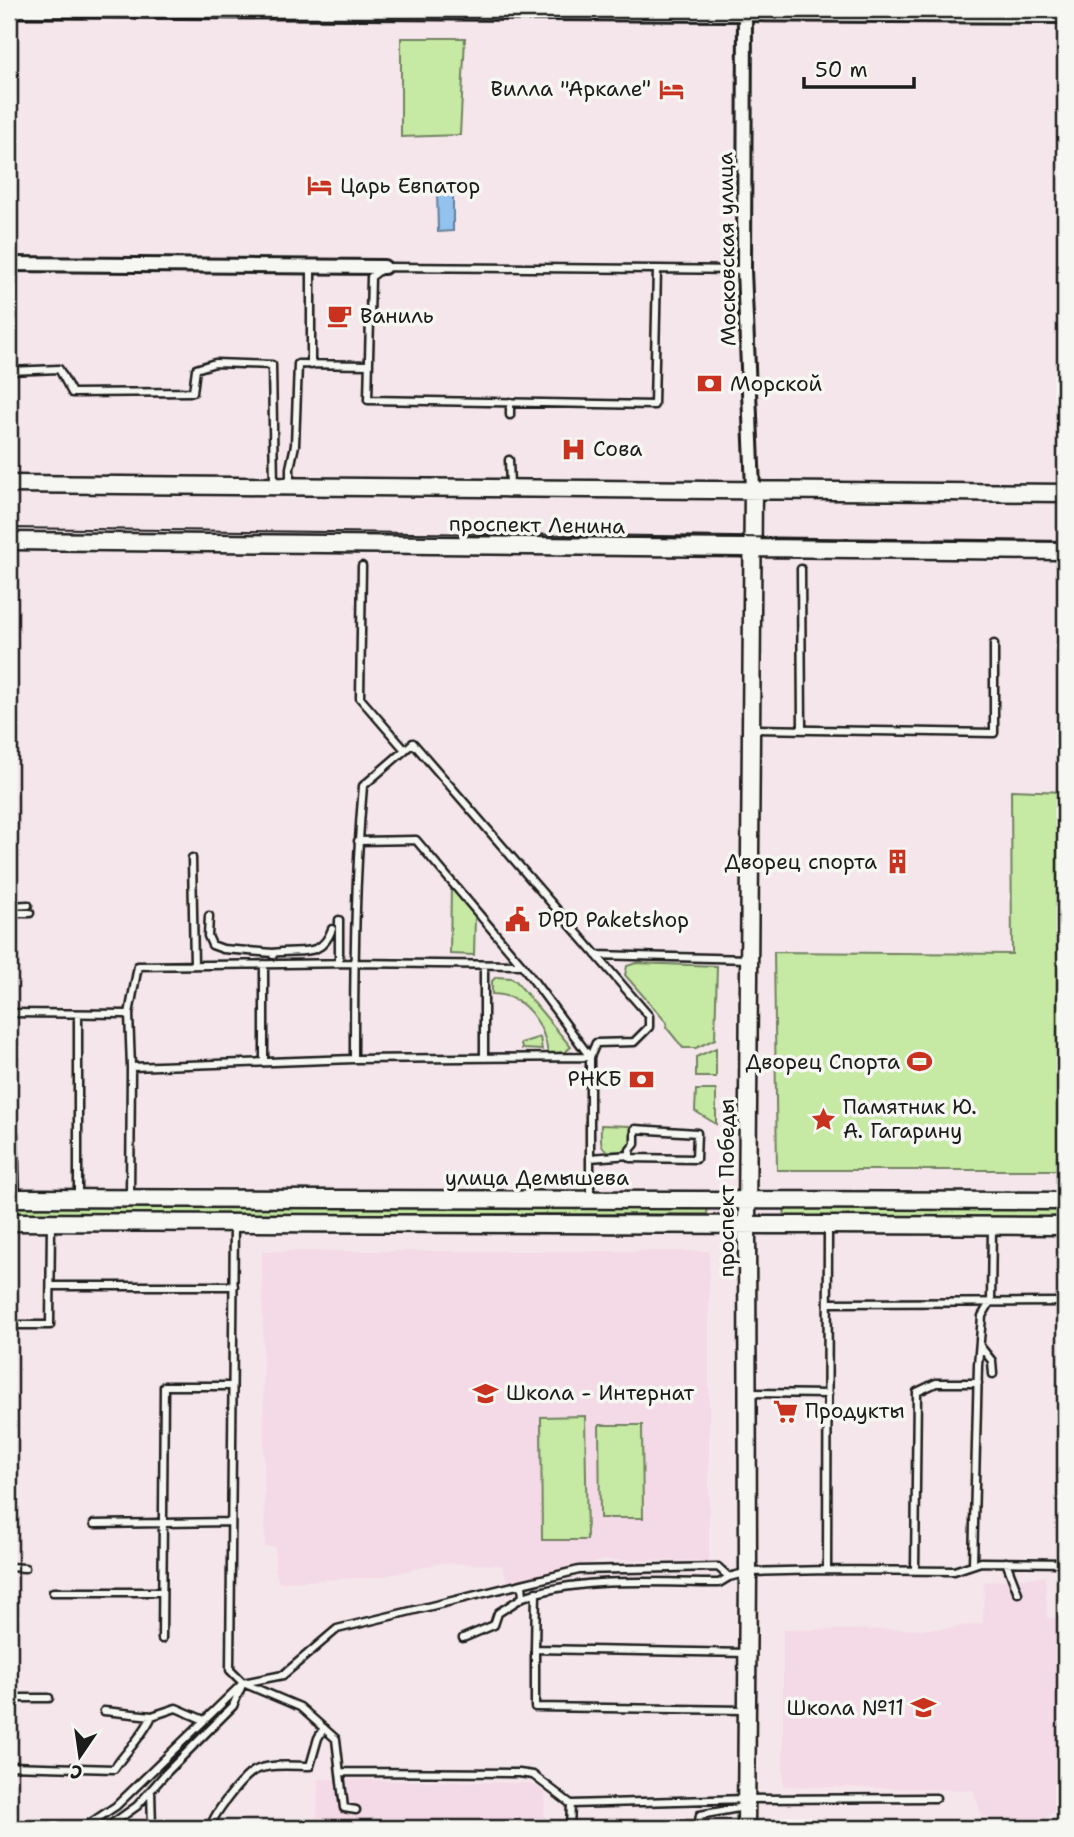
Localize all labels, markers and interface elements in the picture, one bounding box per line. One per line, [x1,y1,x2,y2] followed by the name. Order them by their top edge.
[804,46,915,90] scale bar
[815,56,868,84] text: 50 m
[490,75,651,103] place label: Вилла "Аркале"
[657,75,685,103] hotel icon: Вилла "Аркале"
[711,152,743,346] street label: Московская улица
[306,172,334,200] hotel icon: Царь Евпатор
[340,172,480,200] place label: Царь Евпатор
[326,302,354,330] cafe icon: Ваниль
[360,302,434,330] place label: Ваниль
[696,370,724,398] bank icon: Морской
[730,370,822,398] place label: Морской
[559,435,587,463] hospital icon: Сова
[593,435,642,463] place label: Сова
[448,509,626,541] street label: проспект Ленина
[725,848,877,876] place label: Дворец спорта
[883,848,911,876] building icon: Дворец спорта
[504,906,532,934] public building icon: DPD Paketshop
[538,906,689,934] place label: DPD Paketshop
[745,1048,900,1076] place label: Дворец Спорта
[906,1048,934,1076] sports icon: Дворец Спорта
[568,1065,622,1093] place label: РНКБ
[628,1065,656,1093] bank icon: РНКБ
[843,1093,977,1145] place label: Памятник Ю. А. Гагарину
[713,1099,741,1277] street label: проспект Победы
[809,1105,837,1133] place icon: Памятник Ю. А. Гагарину
[445,1164,629,1192] street label: улица Демышева
[472,1379,500,1407] school or university icon: Школа - Интернат
[506,1379,695,1407] place label: Школа - Интернат
[771,1397,799,1425] supermarket icon: Продукты
[805,1397,905,1425] place label: Продукты
[787,1694,904,1722] place label: Школа №11
[910,1694,938,1722] school or university icon: Школа №11
[46,1722,116,1792] north arrow
[68,1759,85,1786] text: С

